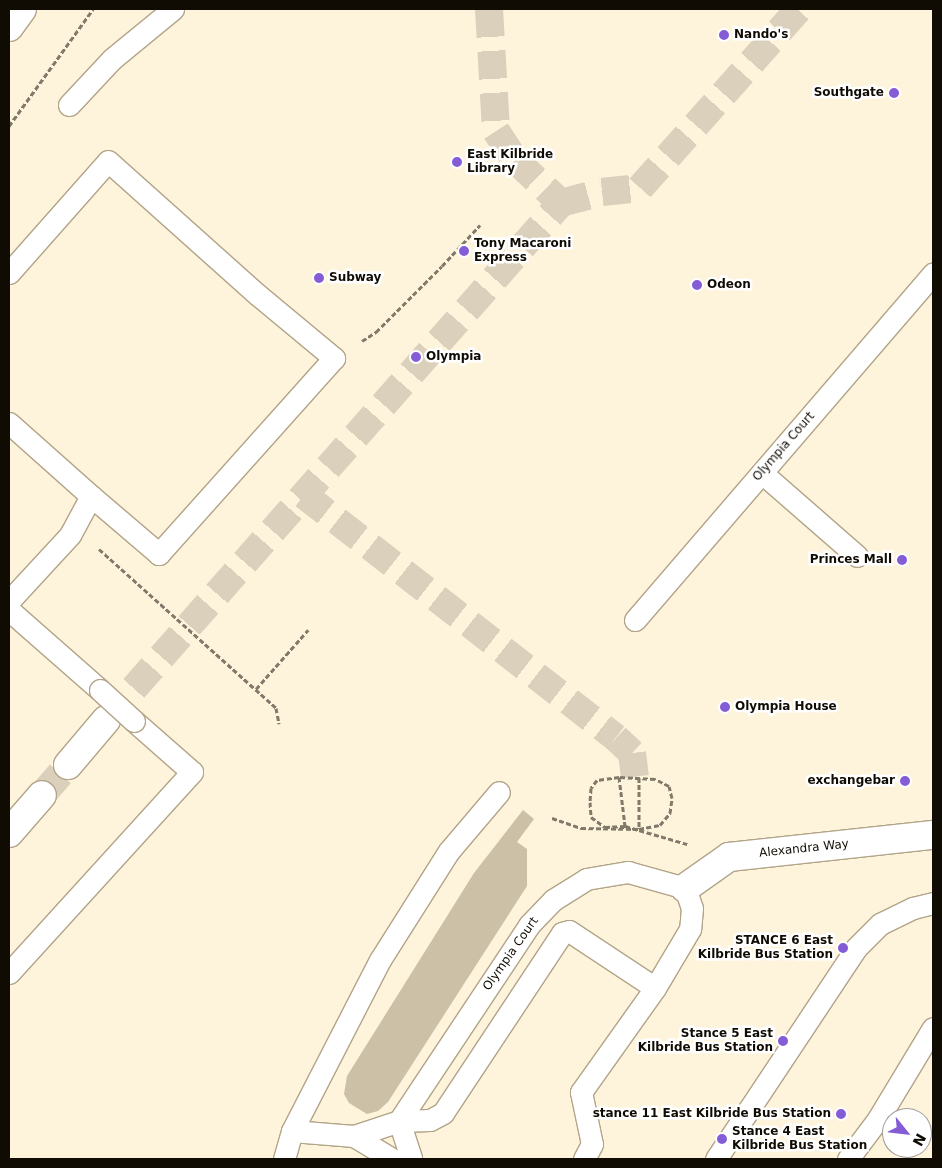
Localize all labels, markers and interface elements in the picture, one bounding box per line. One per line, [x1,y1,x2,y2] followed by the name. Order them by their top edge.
[734,28,788,42] place label: Nando's
[718,29,730,41] marker: Nando's
[814,86,884,100] place label: Southgate
[888,87,900,99] marker: Southgate
[467,148,553,176] place label: East Kilbride Library
[451,156,463,168] marker: East Kilbride Library
[474,237,571,265] place label: Tony Macaroni Express
[458,245,470,257] marker: Tony Macaroni Express
[329,271,381,285] place label: Subway
[313,272,325,284] marker: Subway
[707,278,751,292] place label: Odeon
[691,279,703,291] marker: Odeon
[426,350,481,364] place label: Olympia
[410,351,422,363] marker: Olympia
[750,410,818,484] street label: Olympia Court
[810,553,892,567] place label: Princes Mall
[896,554,908,566] marker: Princes Mall
[735,700,837,714] place label: Olympia House
[719,701,731,713] marker: Olympia House
[807,774,895,788] place label: exchangebar
[899,775,911,787] marker: exchangebar
[758,837,850,861] street label: Alexandra Way
[480,914,542,994] street label: Olympia Court
[698,934,833,962] place label: STANCE 6 East Kilbride Bus Station
[837,942,849,954] marker: STANCE 6 East Kilbride Bus Station
[638,1027,773,1055] place label: Stance 5 East Kilbride Bus Station
[777,1035,789,1047] marker: Stance 5 East Kilbride Bus Station
[593,1107,831,1121] place label: stance 11 East Kilbride Bus Station
[835,1108,847,1120] marker: stance 11 East Kilbride Bus Station
[882,1108,932,1158] north arrow
[732,1125,867,1153] place label: Stance 4 East Kilbride Bus Station
[909,1131,929,1149] text: N
[716,1133,728,1145] marker: Stance 4 East Kilbride Bus Station

